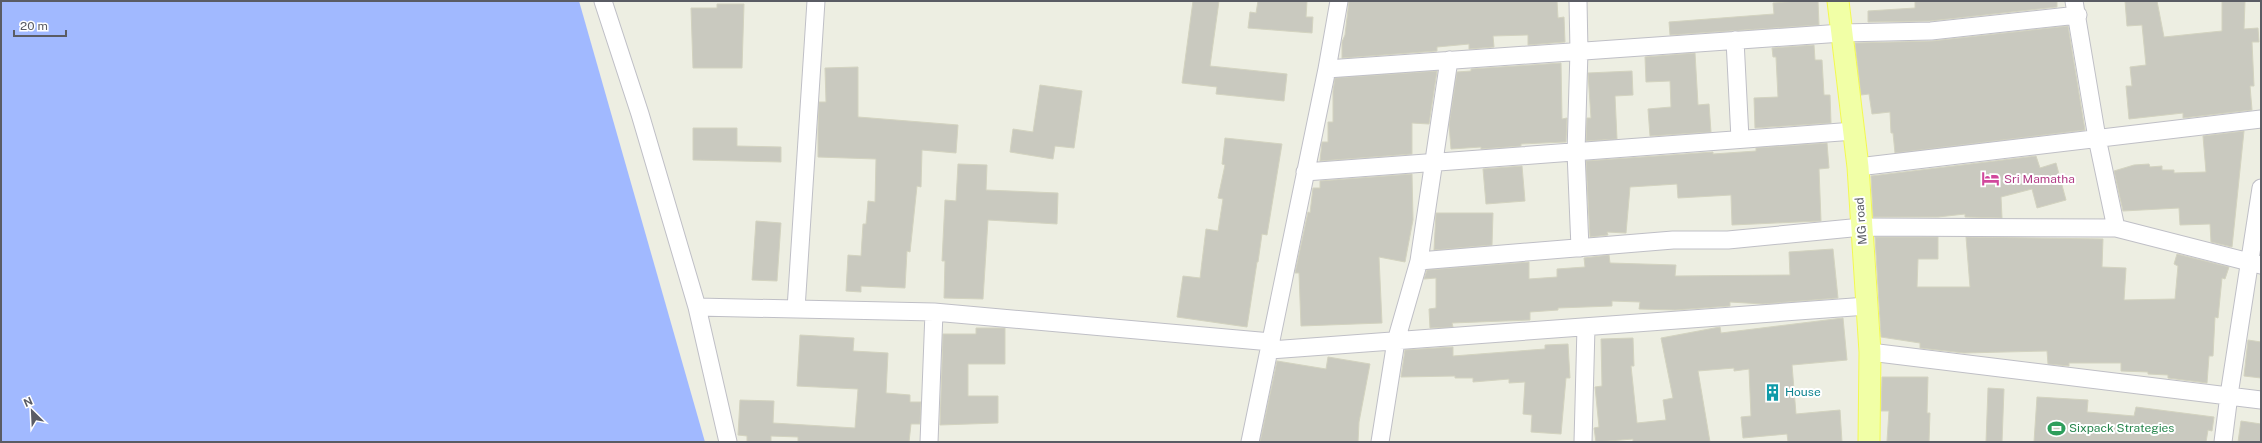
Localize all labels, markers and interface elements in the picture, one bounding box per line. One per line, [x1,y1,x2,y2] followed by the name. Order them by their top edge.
[14,12,66,38] scale bar
[20,19,48,33] text: 20 m
[1981,169,2001,189] hotel icon: Sri Mamatha
[2004,172,2075,186] place label: Sri Mamatha
[1852,197,1870,245] street label: MG road
[1762,382,1782,402] building icon: House
[1785,385,1821,399] place label: House
[12,391,52,431] north arrow
[22,395,34,409] text: N
[2046,418,2066,438] sports icon: Sixpack Strategies
[2069,421,2174,435] place label: Sixpack Strategies

